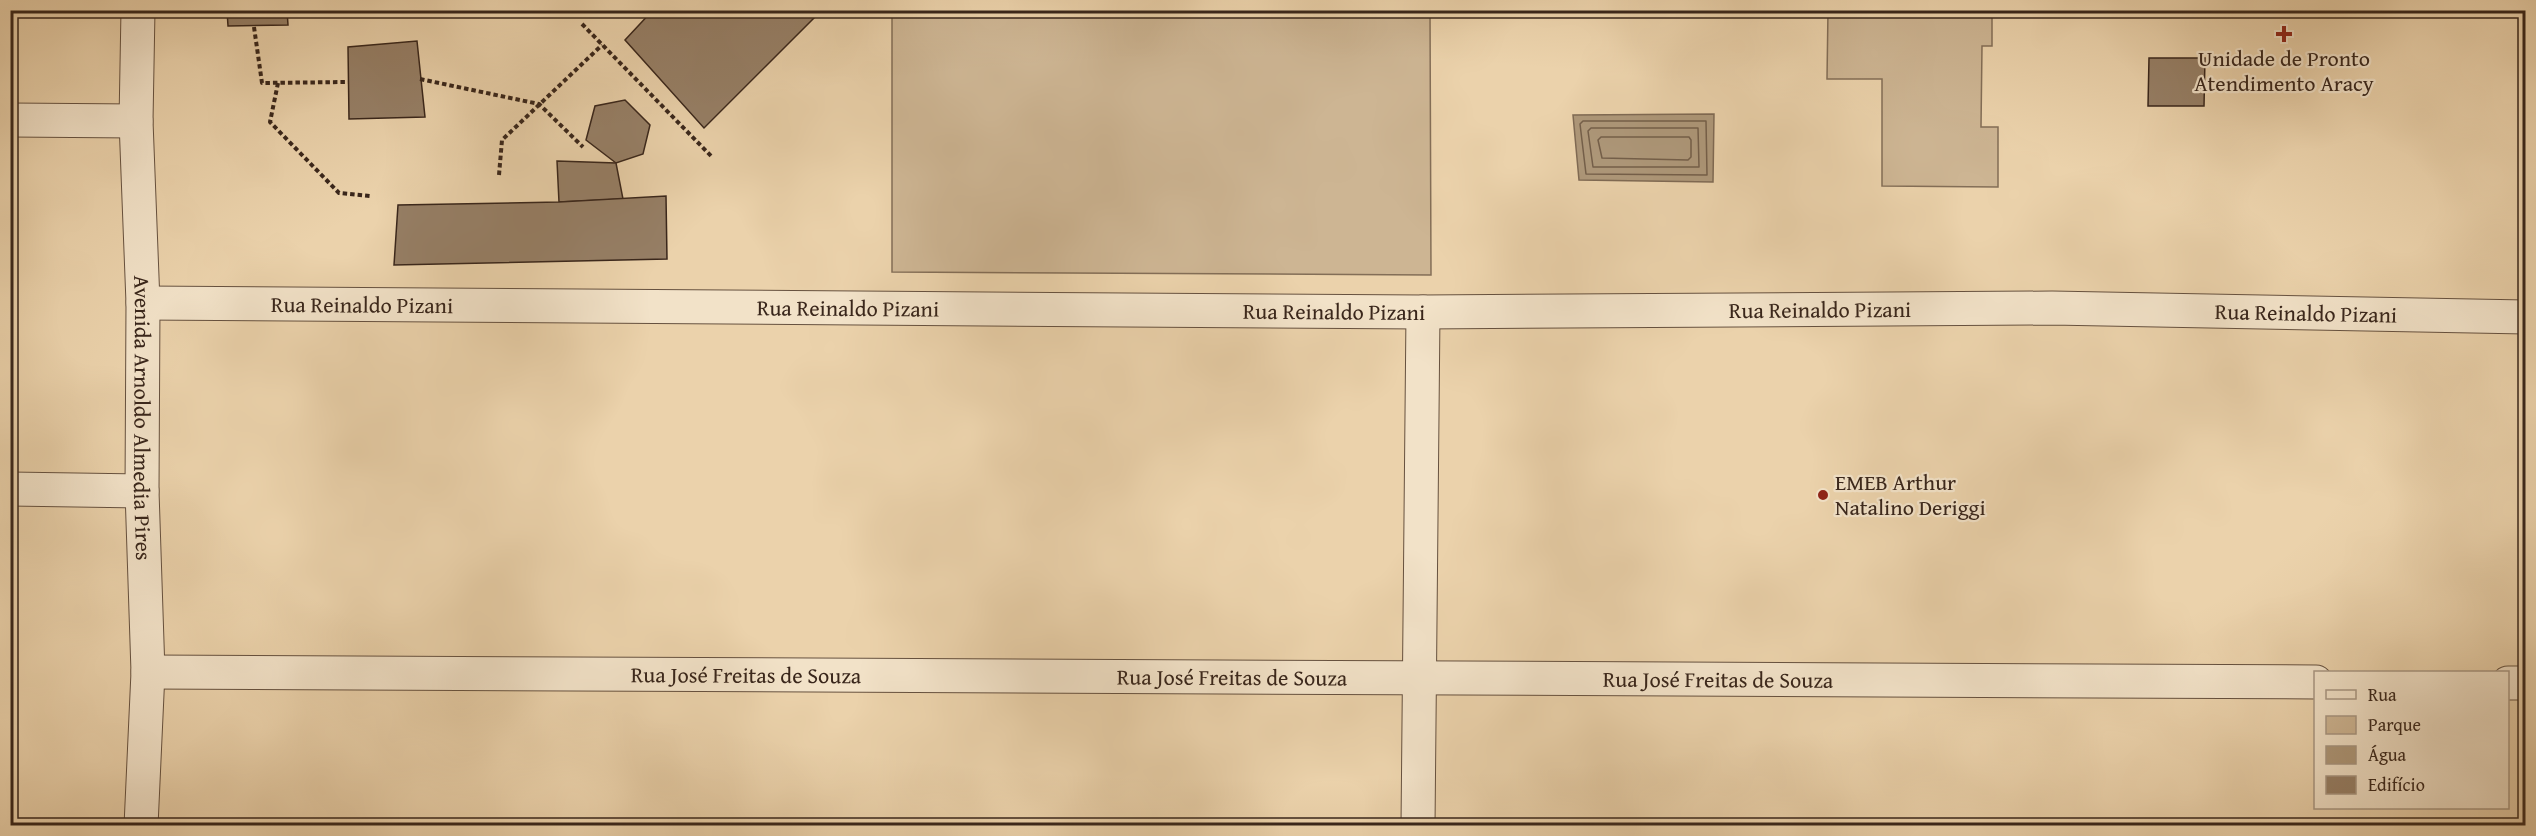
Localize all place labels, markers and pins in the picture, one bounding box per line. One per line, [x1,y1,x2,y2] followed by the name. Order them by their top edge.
[2275,25,2293,43] marker: Unidade de Pronto Atendimento Aracy
[2194,42,2374,99] place label: Unidade de Pronto Atendimento Aracy
[1835,466,1986,523] place label: EMEB Arthur Natalino Deriggi
[1816,488,1830,502] marker: EMEB Arthur Natalino Deriggi

